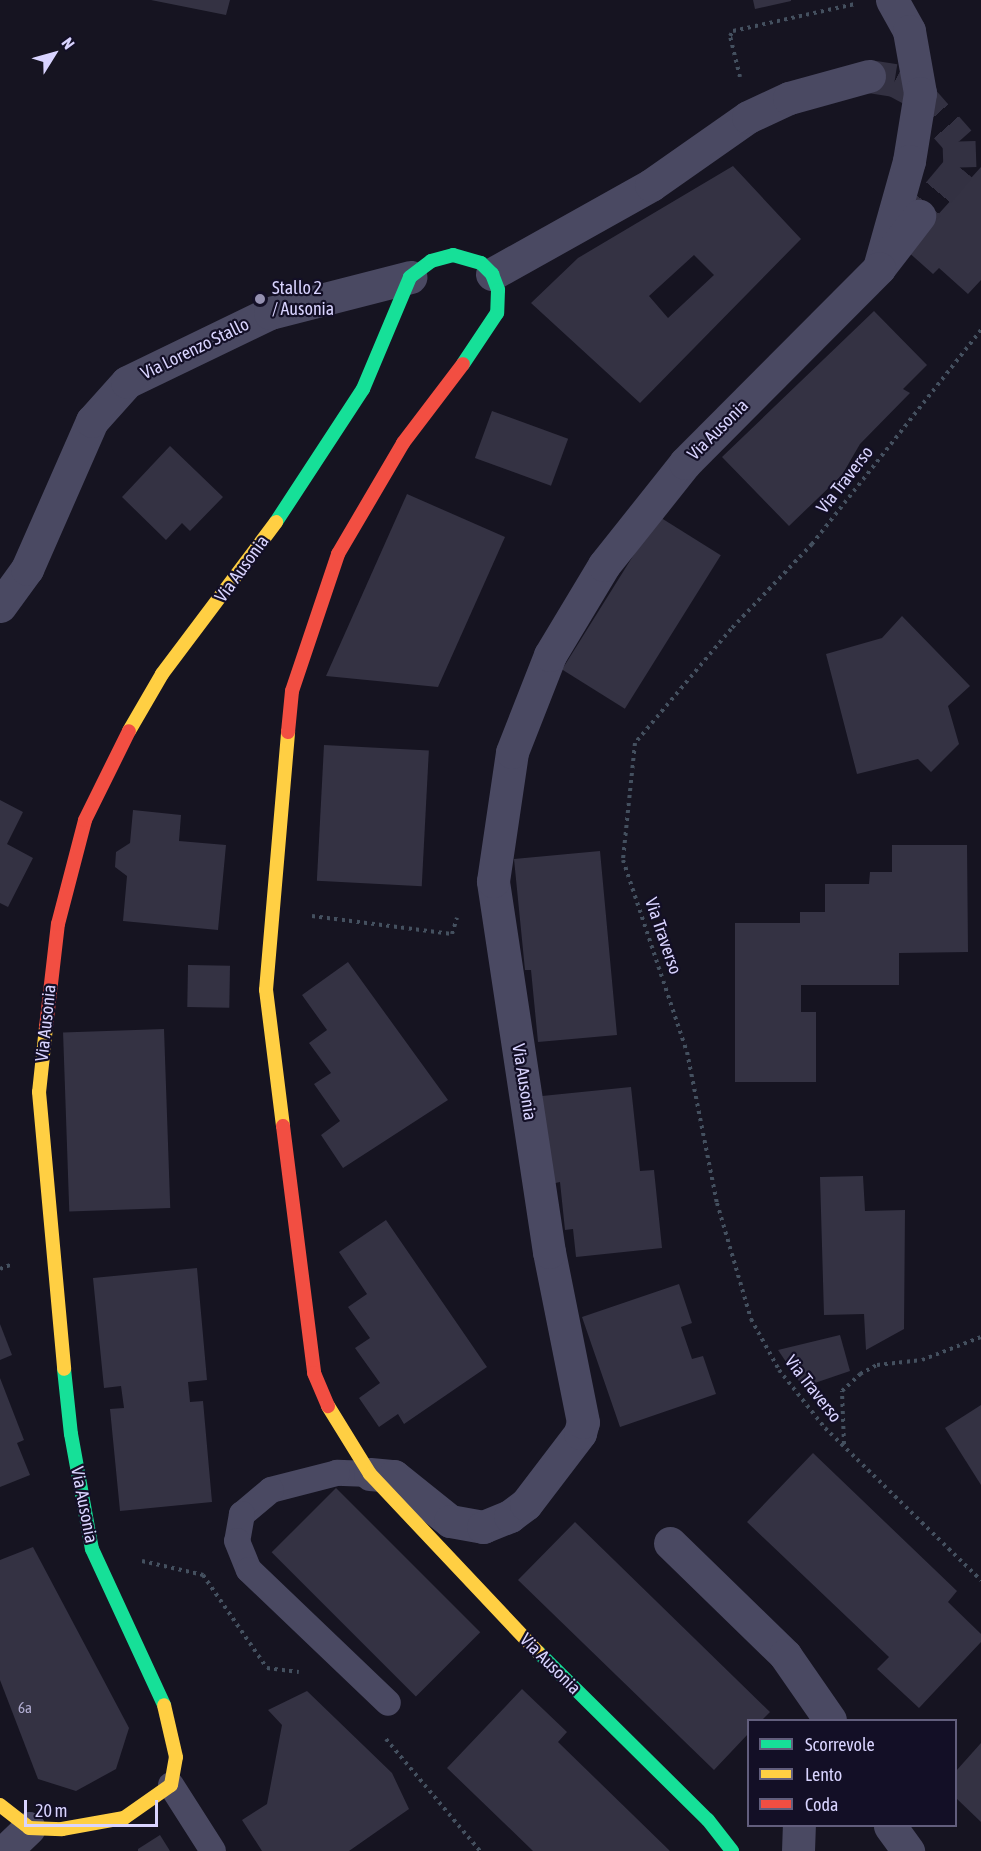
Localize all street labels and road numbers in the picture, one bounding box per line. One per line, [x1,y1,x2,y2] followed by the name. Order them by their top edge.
[137,314,253,384] street label: Via Lorenzo Stallo
[683,395,753,465] street label: Via Ausonia
[812,442,878,518] street label: Via Traverso
[211,531,273,607] street label: Via Ausonia
[640,895,686,977] street label: Via Traverso
[31,983,61,1063] street label: Via Ausonia
[507,1042,541,1122] street label: Via Ausonia
[780,1351,846,1427] street label: Via Traverso
[66,1465,102,1545] street label: Via Ausonia
[515,1629,585,1699] street label: Via Ausonia

